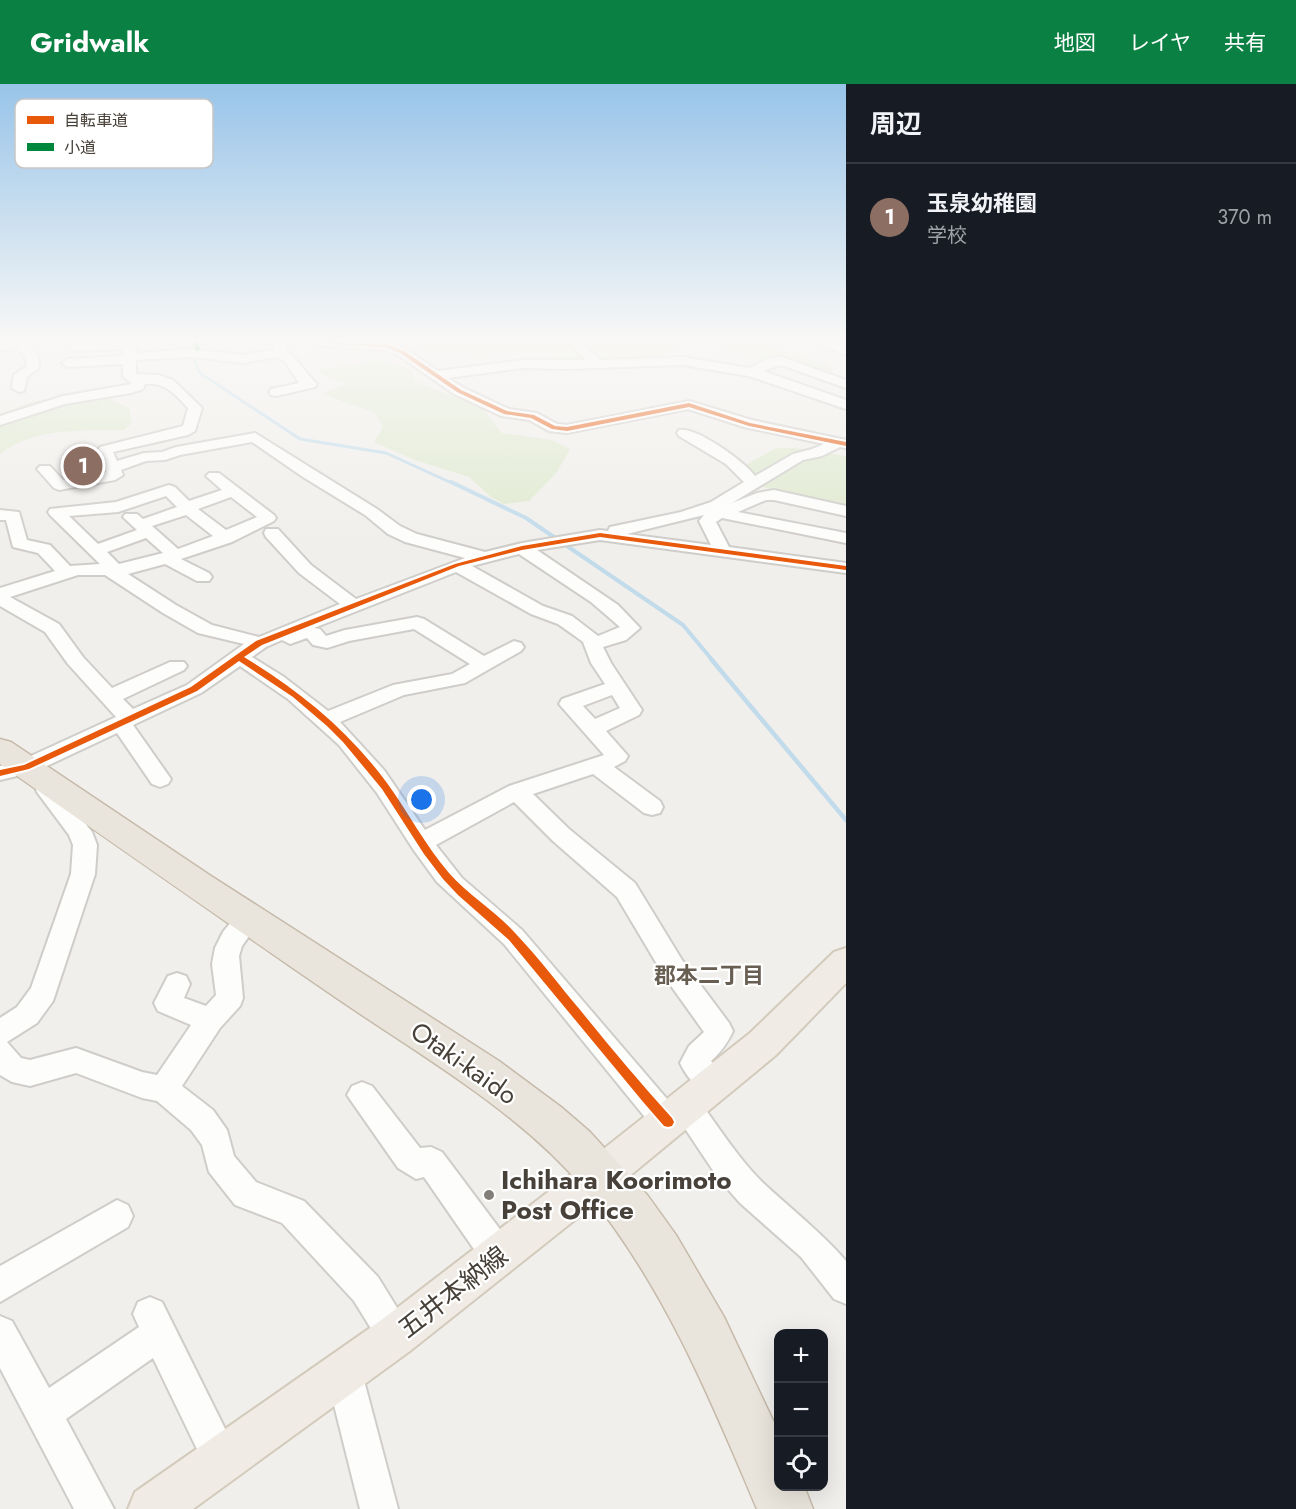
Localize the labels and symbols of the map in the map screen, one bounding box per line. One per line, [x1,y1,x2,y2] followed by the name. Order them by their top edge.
[15,99,213,168] legend
[64,109,128,132] text: 自転車道
[64,136,96,159] text: 小道
[64,444,103,488] pin: 1
[407,785,436,814] your location
[654,959,764,991] district label: 郡本二丁目
[403,1012,525,1114] street label: Otaki-kaido
[501,1161,732,1229] place label: Ichihara Koorimoto Post Office
[482,1188,496,1202] marker: Ichihara Koorimoto Post Office
[390,1237,516,1347] street label: 五井本納線

